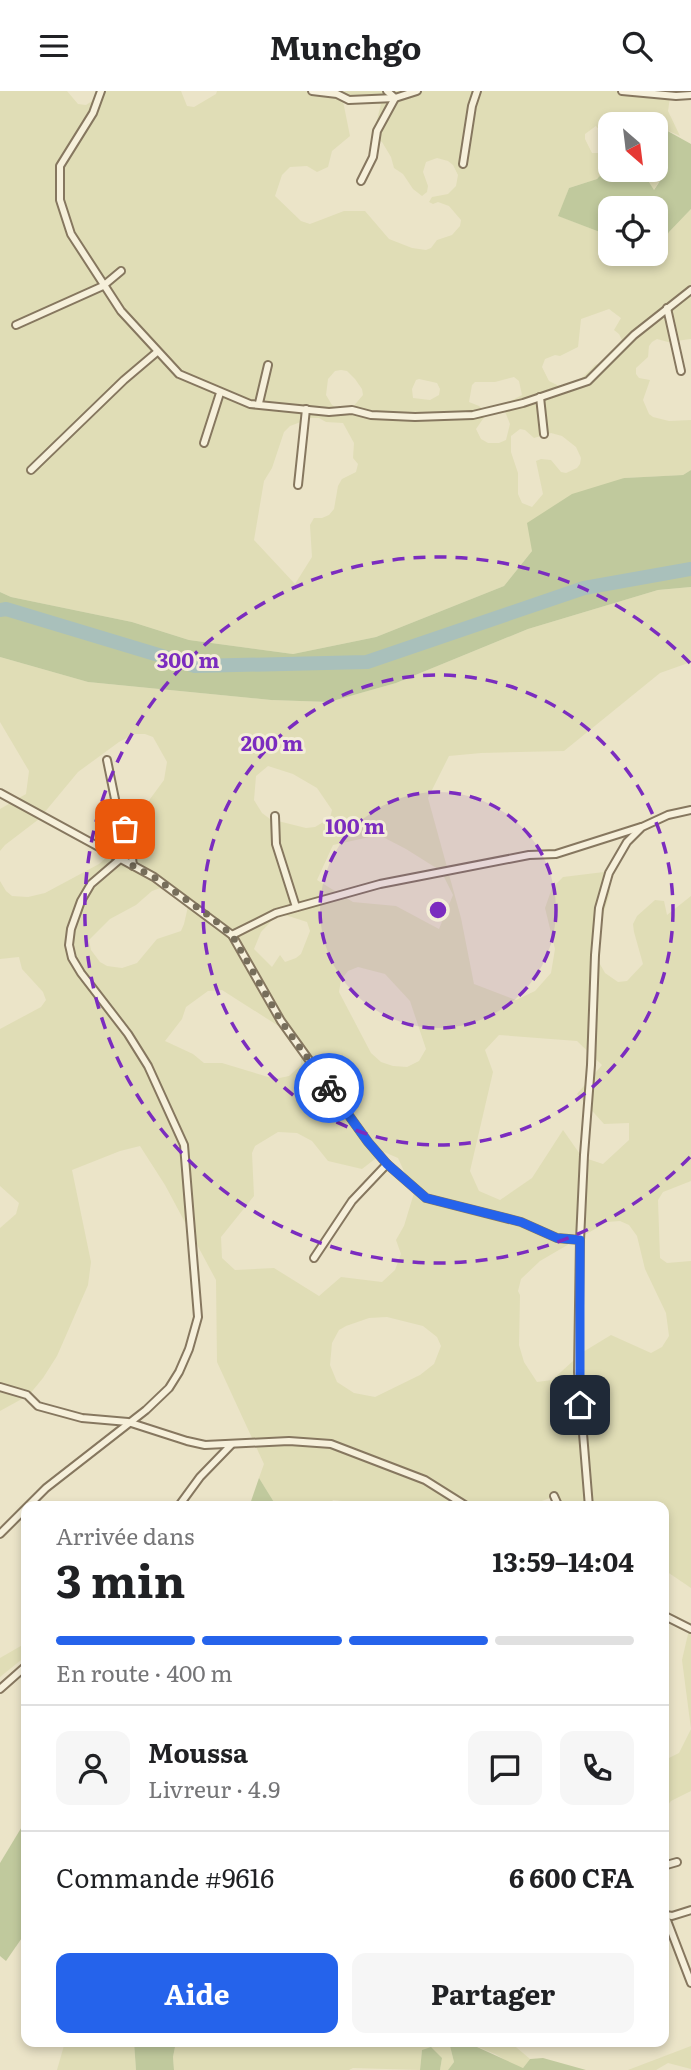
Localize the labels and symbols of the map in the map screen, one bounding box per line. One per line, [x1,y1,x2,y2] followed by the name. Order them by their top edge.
[598,112,668,182] north arrow
[157,643,219,674] text: 300 m
[241,726,303,757] text: 200 m
[95,799,155,859] pin
[325,809,385,840] text: 100 m
[426,898,450,922] centre of rings
[294,1053,364,1123] courier
[550,1375,610,1435] pin

